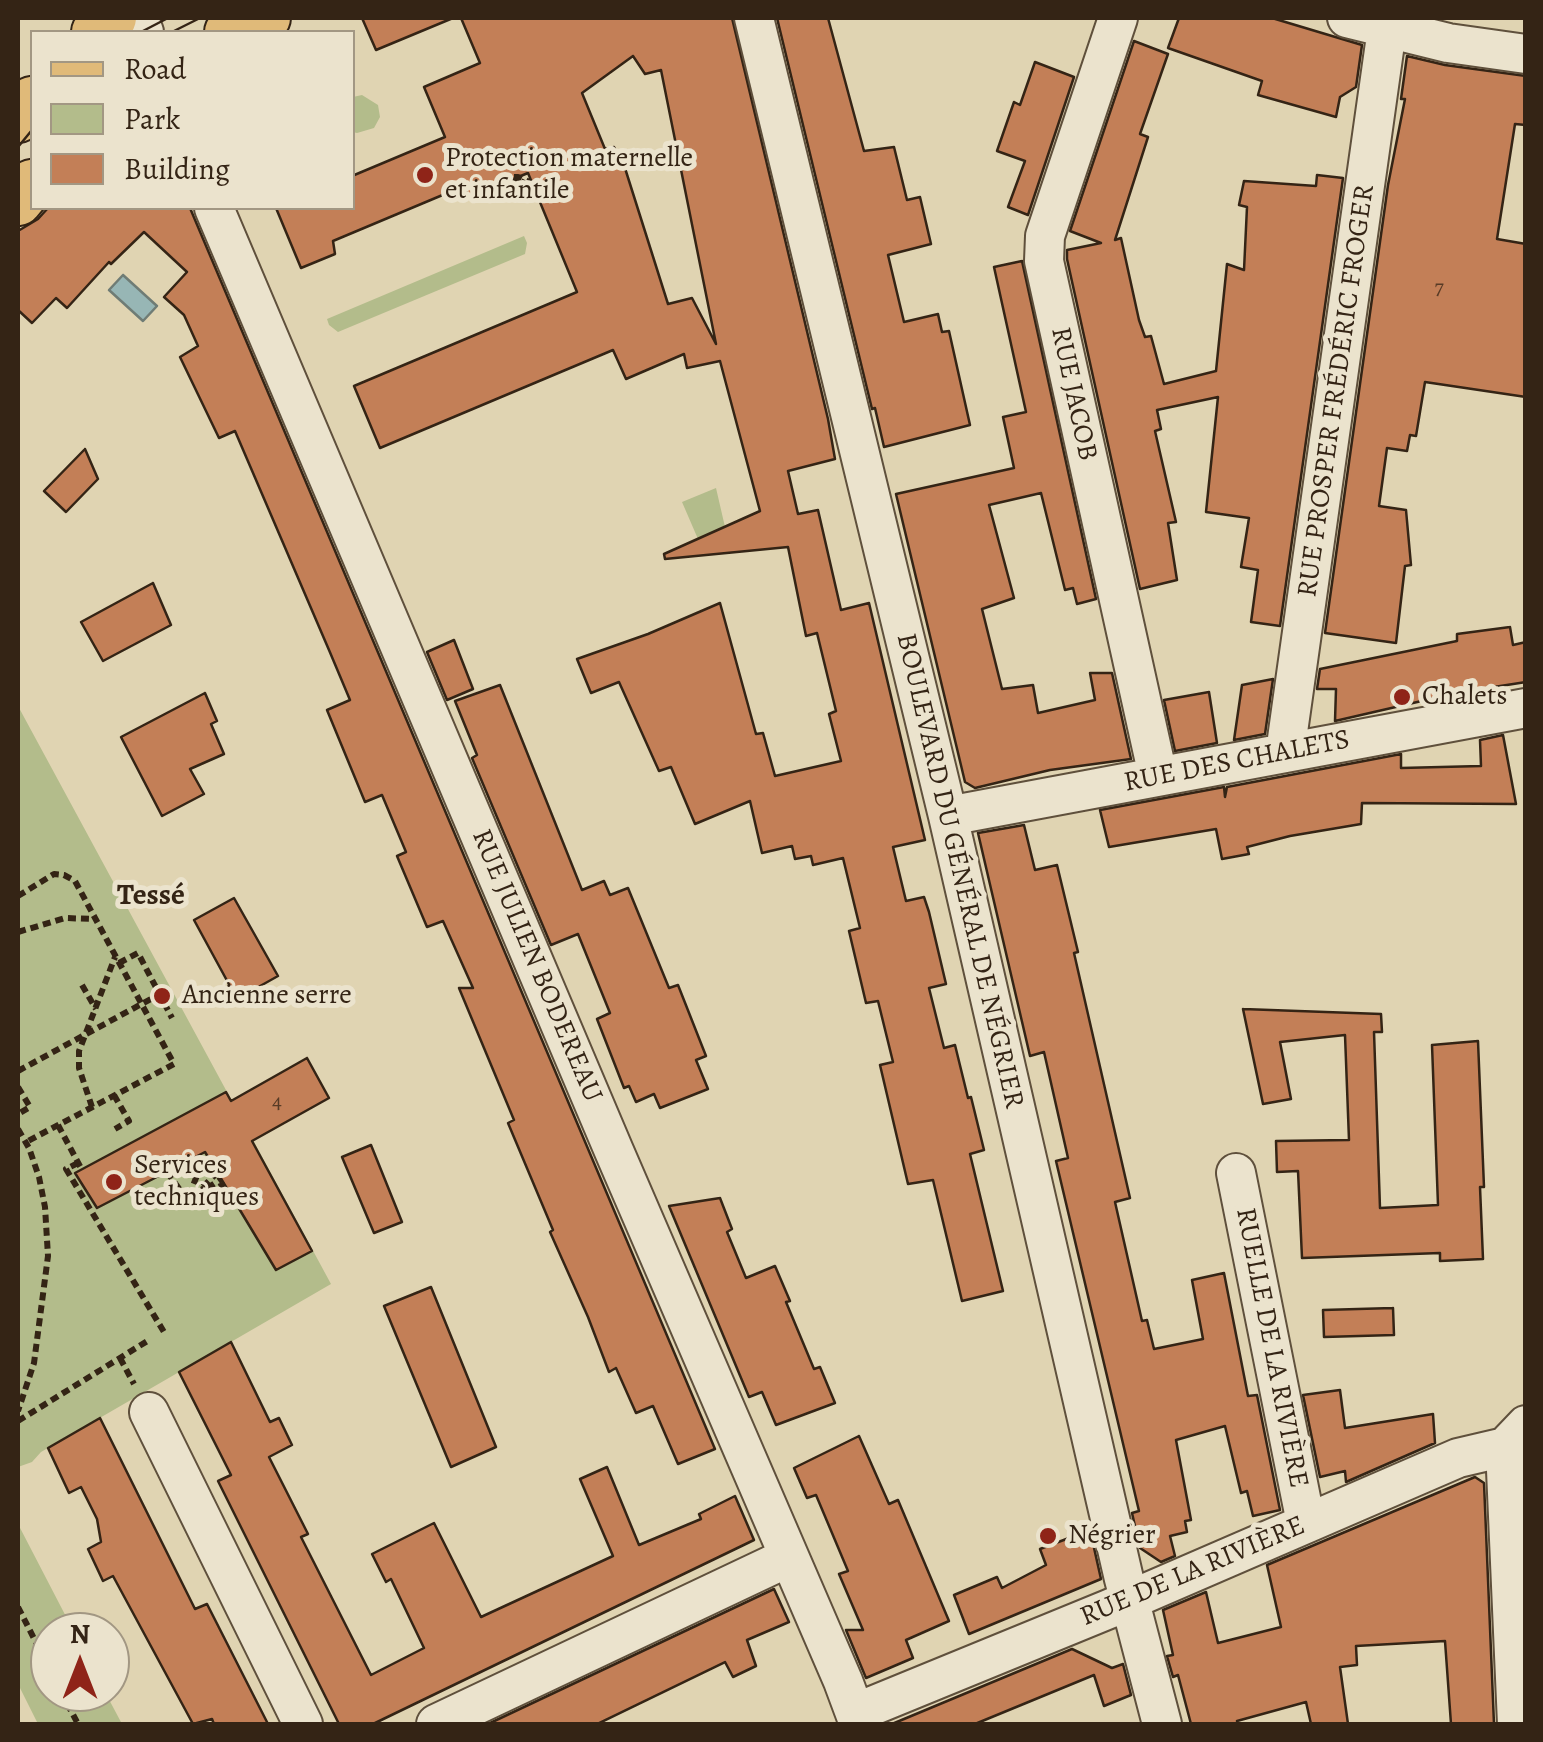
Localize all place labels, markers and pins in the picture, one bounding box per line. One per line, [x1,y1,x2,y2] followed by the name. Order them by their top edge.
[445,142,693,208] place label: Protection maternelle et infantile
[414,164,436,186] marker: Protection maternelle et infantile
[1422,680,1507,714] place label: Chalets
[1391,686,1413,708] marker: Chalets
[182,979,352,1013] place label: Ancienne serre
[151,985,173,1007] marker: Ancienne serre
[134,1149,259,1215] place label: Services techniques
[103,1171,125,1193] marker: Services techniques
[1068,1519,1156,1553] place label: Négrier
[1037,1525,1059,1547] marker: Négrier

